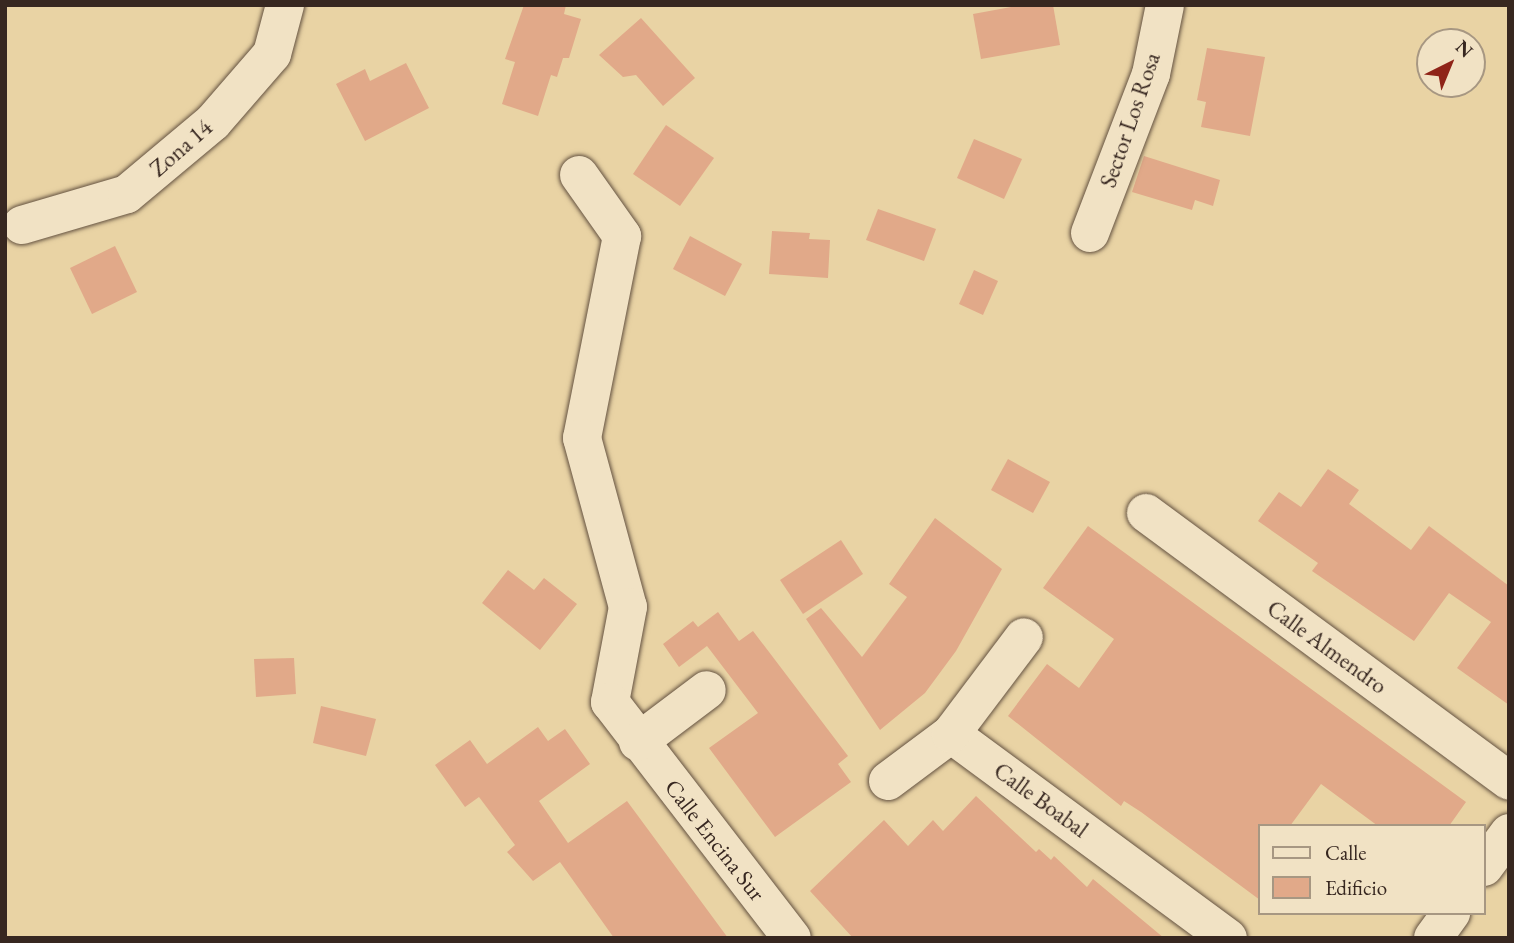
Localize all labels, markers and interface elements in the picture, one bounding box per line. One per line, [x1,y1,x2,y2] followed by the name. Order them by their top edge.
[1416,28,1486,98] north arrow
[1450,34,1478,63] text: N
[1094,49,1166,191] street label: Sector Los Rosa
[144,114,218,182] street label: Zona 14
[1262,594,1392,700] street label: Calle Almendro
[988,757,1094,843] street label: Calle Boabal
[659,774,771,906] street label: Calle Encina Sur
[1258,824,1486,915] legend
[1325,839,1367,866] text: Calle
[1325,874,1387,901] text: Edificio

